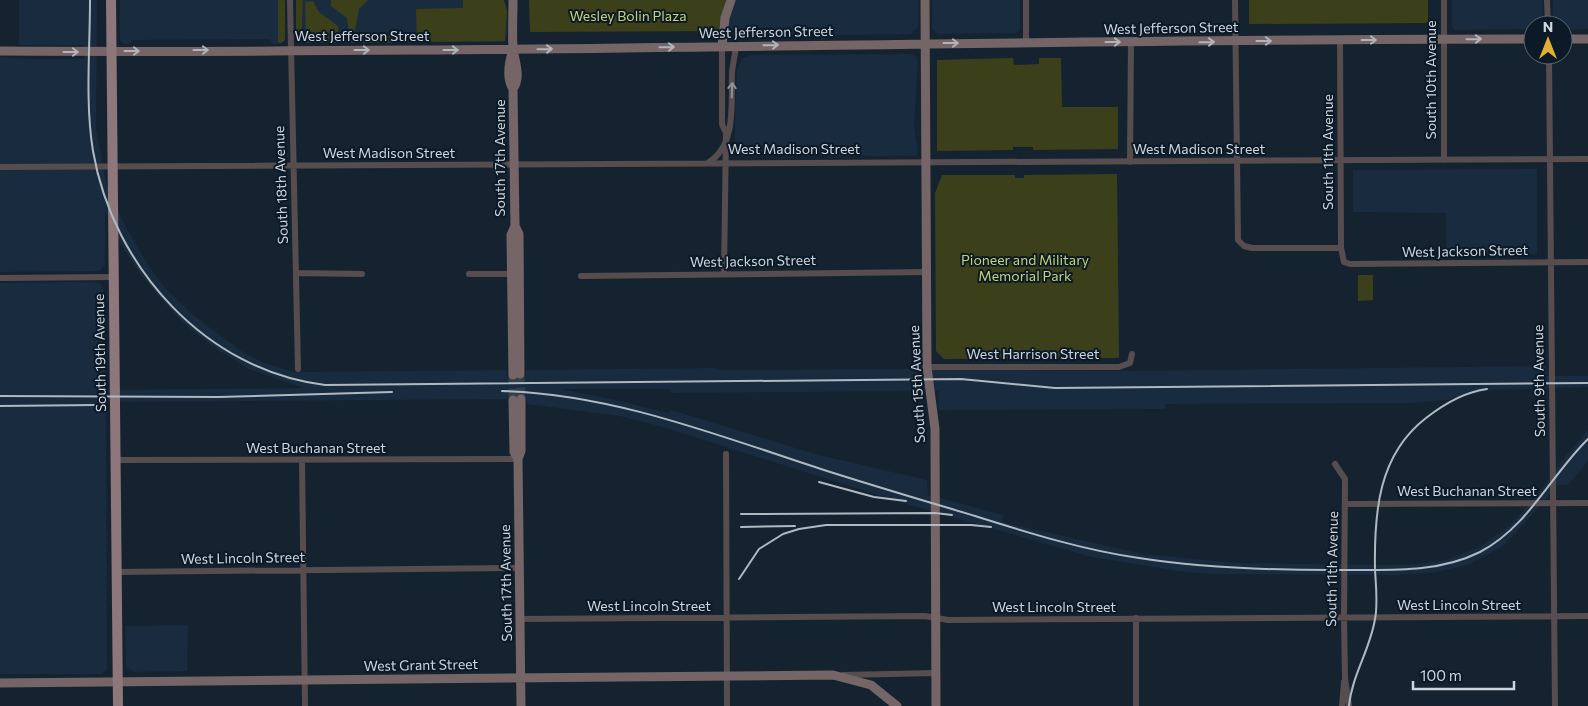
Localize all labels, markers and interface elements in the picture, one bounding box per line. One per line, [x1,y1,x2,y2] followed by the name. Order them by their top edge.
[570,7,686,24] park label: Wesley Bolin Plaza
[1523,15,1573,65] north arrow
[1103,18,1239,37] street label: West Jefferson Street
[1543,18,1553,35] text: N
[1422,20,1439,140] street label: South 10th Avenue
[698,22,834,41] street label: West Jefferson Street
[295,27,430,44] street label: West Jefferson Street
[1466,34,1482,44] one-way arrow
[1361,35,1377,45] one-way arrow
[1256,36,1272,46] one-way arrow
[1105,37,1121,47] one-way arrow
[1198,37,1214,47] one-way arrow
[942,38,959,48] one-way arrow
[762,40,779,50] one-way arrow
[659,42,675,51] one-way arrow
[536,44,553,54] one-way arrow
[192,45,209,55] one-way arrow
[354,45,370,55] one-way arrow
[443,45,459,55] one-way arrow
[124,46,140,56] one-way arrow
[63,47,79,56] one-way arrow
[727,82,737,98] one-way arrow
[1319,94,1336,210] street label: South 11th Avenue
[491,99,508,217] street label: South 17th Avenue
[270,126,291,244] street label: South 18th Avenue
[728,140,861,157] street label: West Madison Street
[1133,140,1266,157] street label: West Madison Street
[323,144,456,161] street label: West Madison Street
[1402,241,1529,260] street label: West Jackson Street
[690,251,817,270] street label: West Jackson Street
[961,251,1089,284] park label: Pioneer and Military Memorial Park
[90,294,109,412] street label: South 19th Avenue
[905,325,928,443] street label: South 15th Avenue
[1529,325,1548,437] street label: South 9th Avenue
[966,345,1100,362] street label: West Harrison Street
[246,439,386,456] street label: West Buchanan Street
[1397,482,1537,499] street label: West Buchanan Street
[1322,511,1341,627] street label: South 11th Avenue
[496,524,515,642] street label: South 17th Avenue
[181,548,305,567] street label: West Lincoln Street
[1397,596,1521,613] street label: West Lincoln Street
[587,597,711,614] street label: West Lincoln Street
[992,598,1116,615] street label: West Lincoln Street
[364,655,479,674] street label: West Grant Street
[1413,658,1514,690] scale bar
[1420,666,1462,684] text: 100 m

